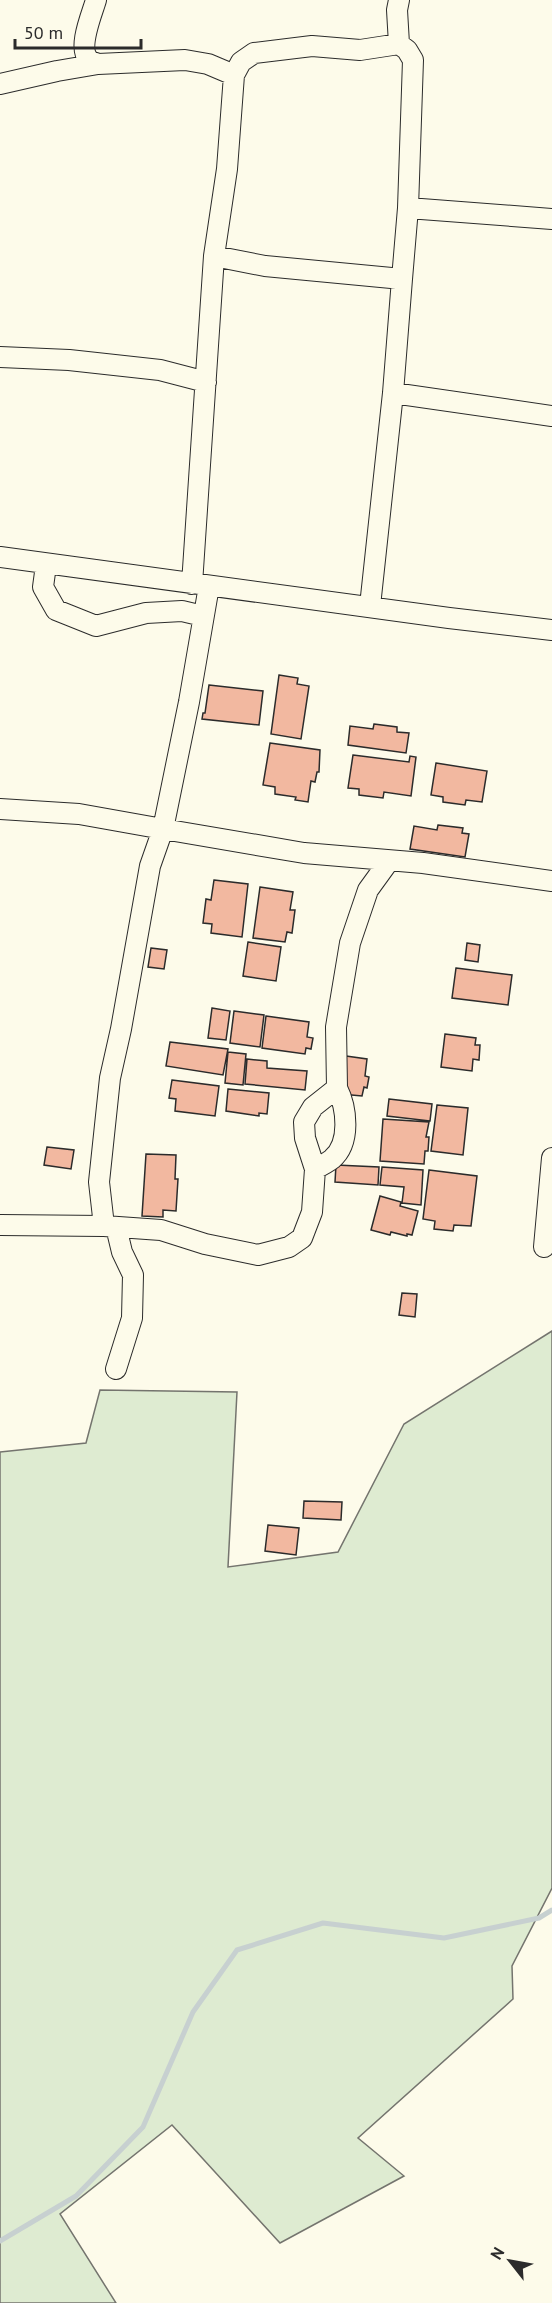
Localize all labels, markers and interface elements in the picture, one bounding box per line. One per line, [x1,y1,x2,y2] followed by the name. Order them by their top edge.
[15,12,141,50] scale bar
[24,21,63,44] text: 50 m
[480,2231,540,2291] north arrow
[486,2244,508,2263] text: N

